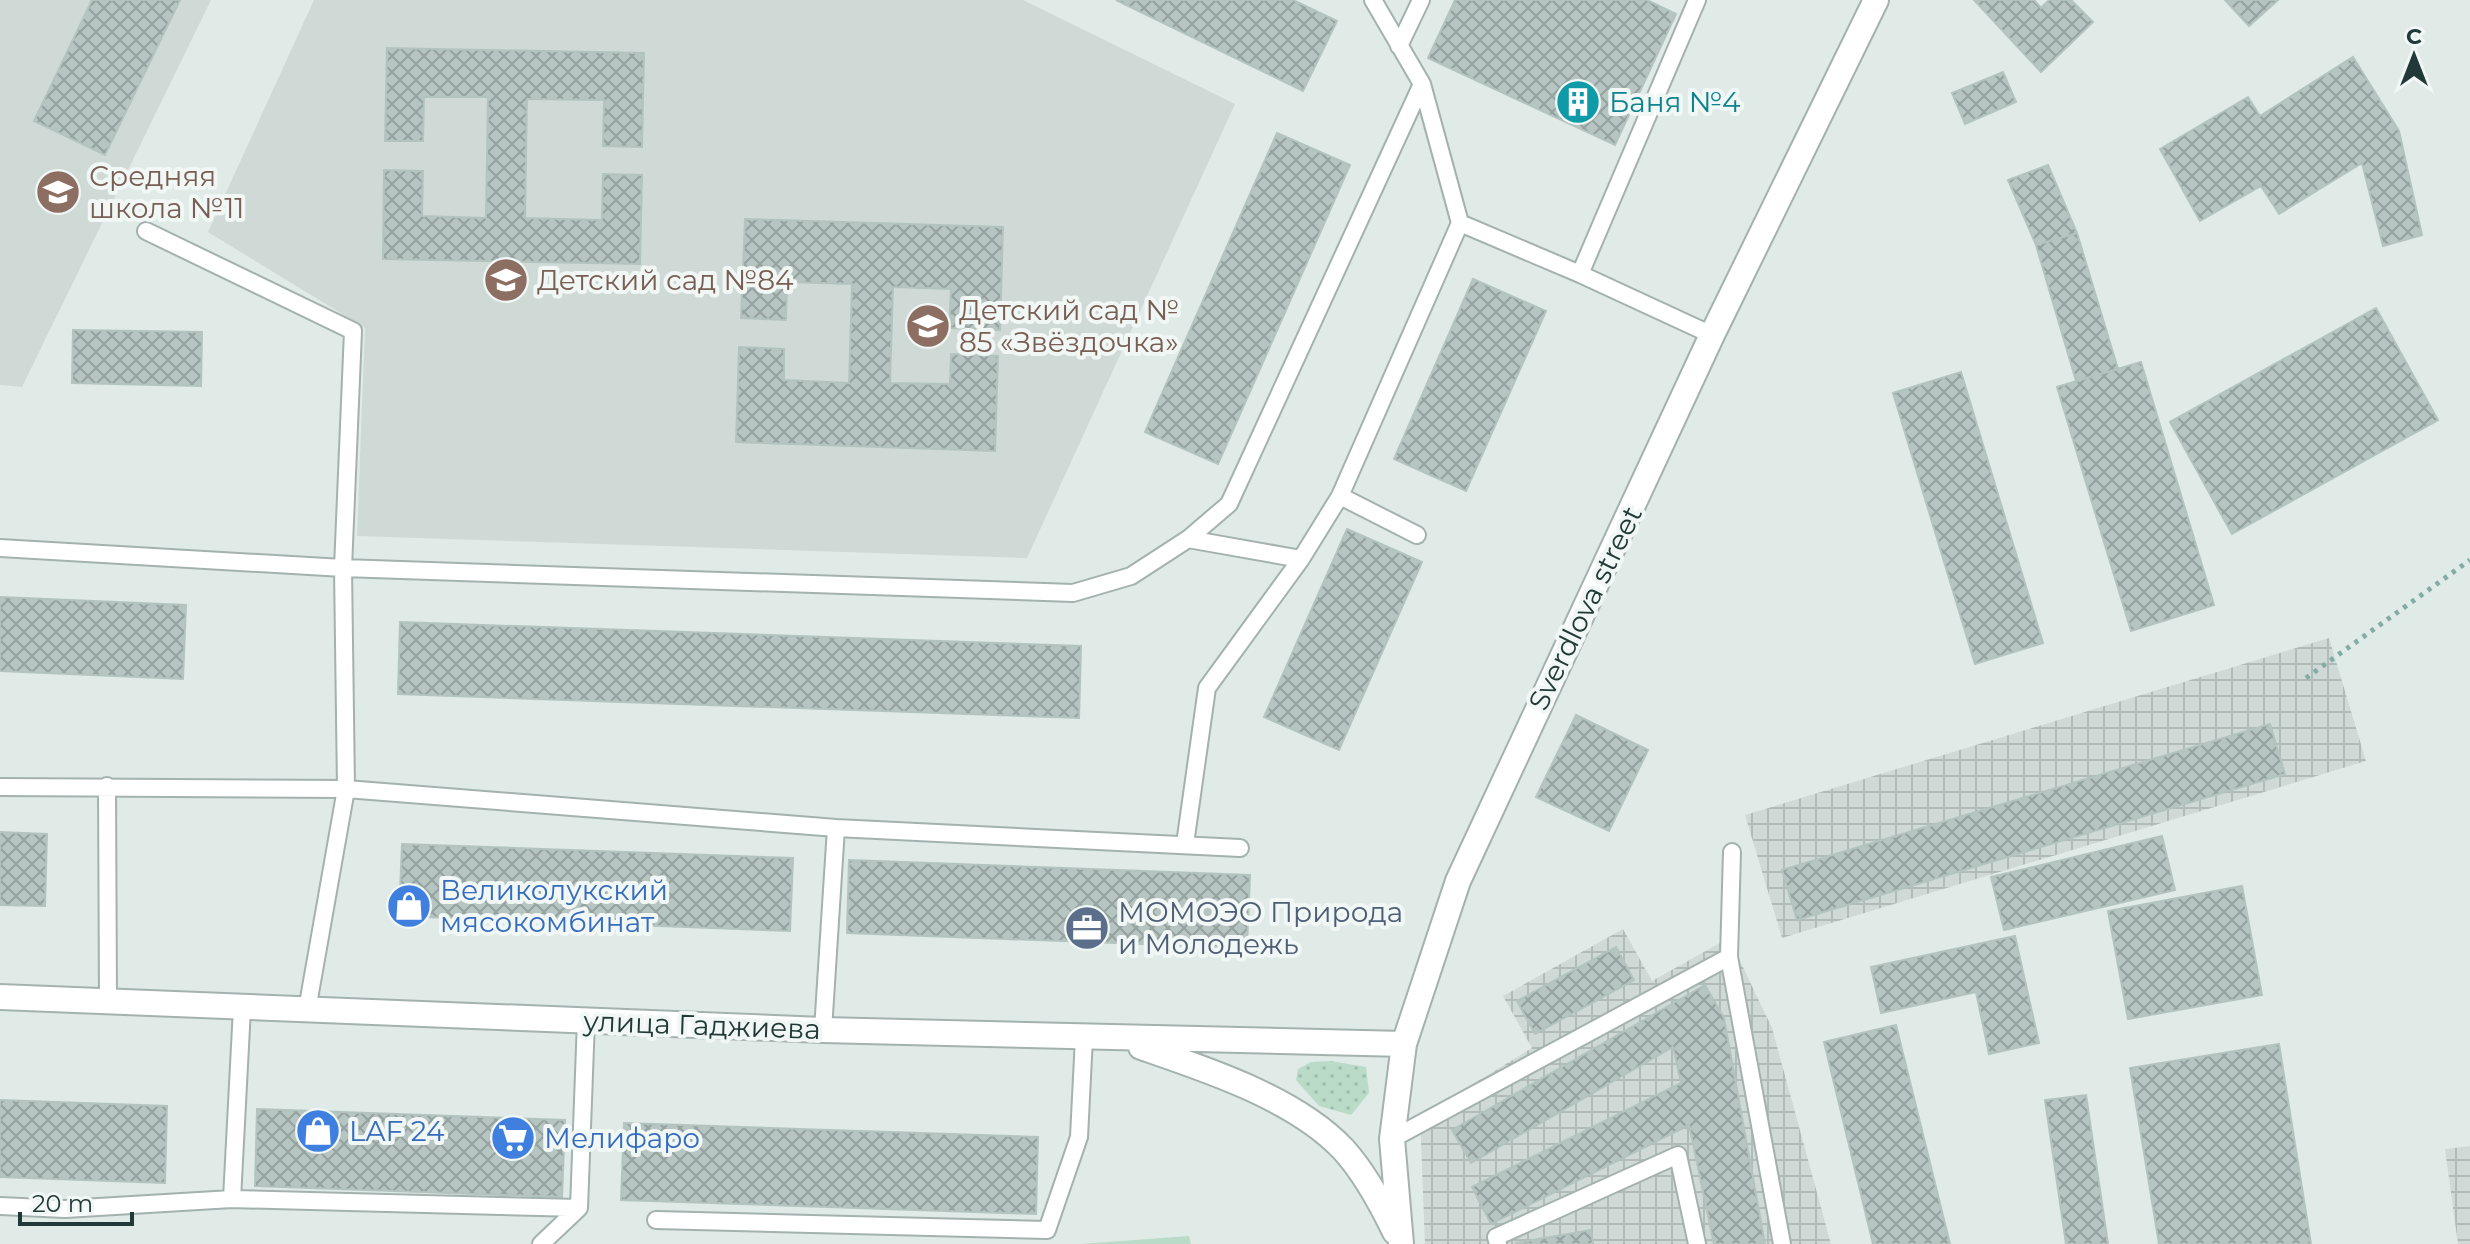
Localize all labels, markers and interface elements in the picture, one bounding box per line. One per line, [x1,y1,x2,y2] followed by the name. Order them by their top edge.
[2374,16,2454,96] north arrow
[2406,23,2422,50] text: С
[1554,78,1602,126] building icon: Баня №4
[1609,85,1741,119] place label: Баня №4
[89,159,244,225] place label: Средняя школа №11
[34,168,82,216] school or university icon: Средняя школа №11
[482,256,530,304] school or university icon: Детский сад №84
[537,263,794,297] place label: Детский сад №84
[959,293,1179,359] place label: Детский сад № 85 «Звёздочка»
[904,302,952,350] school or university icon: Детский сад № 85 «Звёздочка»
[1521,500,1649,716] street label: Sverdlova street
[440,873,668,939] place label: Великолукский мясокомбинат
[385,882,433,930] shop icon: Великолукский мясокомбинат
[1118,895,1403,961] place label: МОМОЭО Природа и Молодежь
[1063,904,1111,952] office icon: МОМОЭО Природа и Молодежь
[582,1004,821,1046] street label: улица Гаджиева
[294,1107,342,1155] shop icon: LAF 24
[349,1114,445,1148] place label: LAF 24
[489,1114,537,1162] supermarket icon: Мелифаро
[544,1121,700,1155] place label: Мелифаро
[20,1176,132,1226] scale bar
[32,1189,93,1218] text: 20 m

